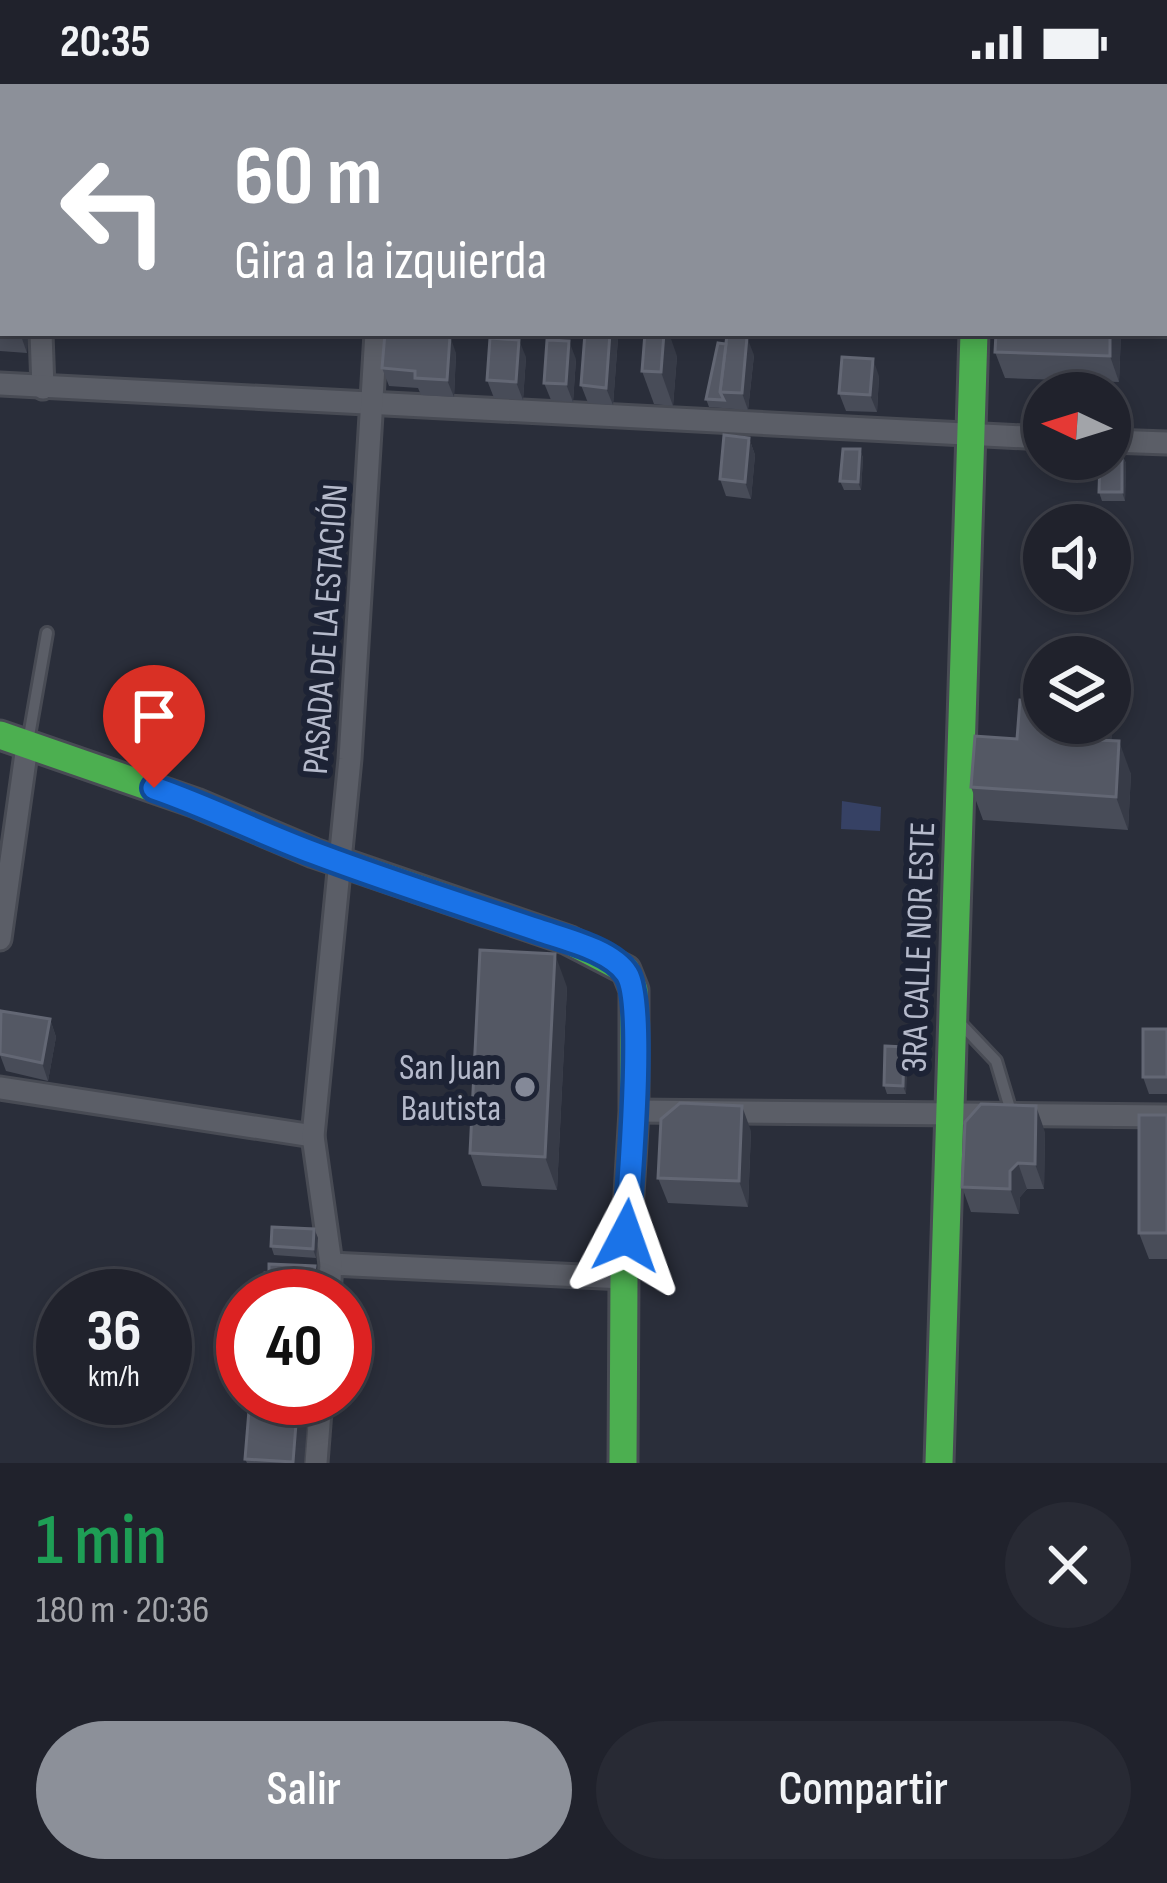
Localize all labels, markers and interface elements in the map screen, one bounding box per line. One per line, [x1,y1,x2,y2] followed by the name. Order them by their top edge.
[60,15,151,70] text: 20:35
[234,127,382,228] text: 60 m
[36,132,192,288] icon: left
[234,229,547,294] text: Gira a la izquierda
[1023,372,1131,480] north arrow
[1023,372,1131,744] map controls
[295,482,358,776] street label: PASADA DE LA ESTACIÓN
[1023,504,1131,612] button: sound
[1023,636,1131,744] button: layers
[103,665,205,788] pin
[121,683,187,749] icon: arrive
[894,821,945,1073] street label: 3RA CALLE NOR ESTE
[399,1047,501,1131] place label: San Juan Bautista
[512,1074,538,1100] marker: San Juan Bautista
[563,1173,689,1299] position arrow
[216,1269,372,1425] speed limit sign: 40
[86,1296,142,1368] text: 36
[88,1359,140,1395] text: km/h
[36,1498,167,1585] text: 1 min
[1005,1502,1131,1628] button: close
[36,1587,209,1634] text: 180 m · 20:36
[36,1721,572,1859] button: Salir
[596,1721,1131,1859] button: Compartir

